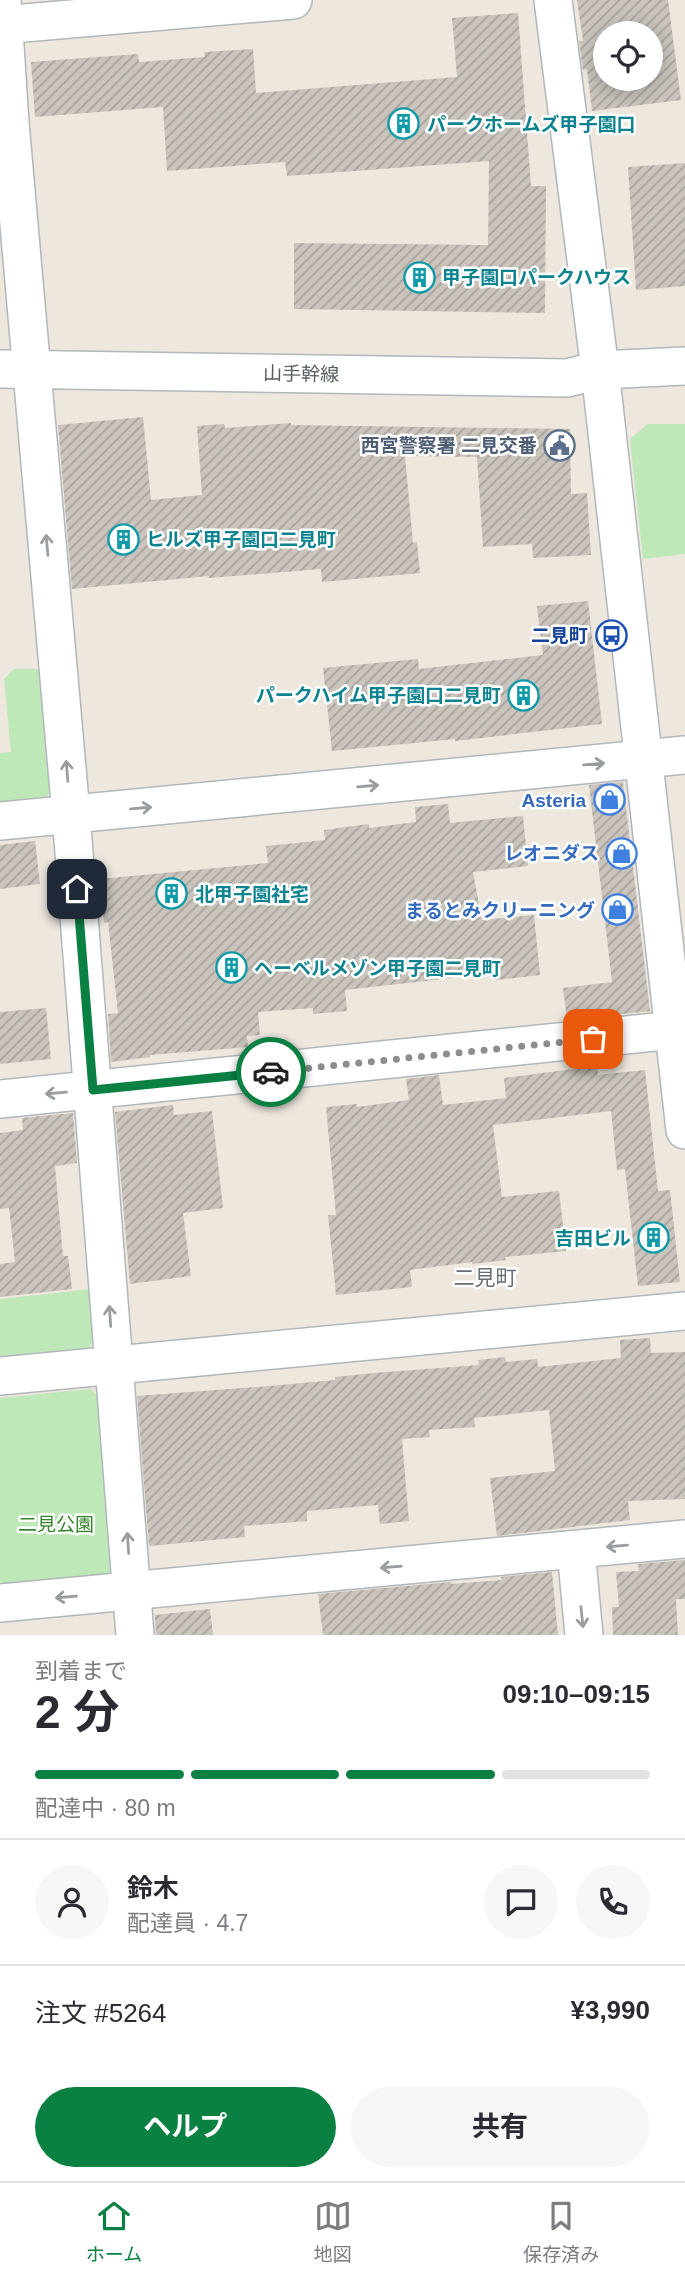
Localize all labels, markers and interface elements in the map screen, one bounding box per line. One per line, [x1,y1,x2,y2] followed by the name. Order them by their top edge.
[593,21,663,91] map controls
[593,21,663,91] button: locate
[387,107,421,141] building icon: パークホームズ甲子園口
[427,114,635,135] place label: パークホームズ甲子園口
[402,260,436,294] building icon: 甲子園口パークハウス
[442,267,631,288] place label: 甲子園口パークハウス
[263,363,339,385] street label: 山手幹線
[543,428,577,462] public building icon: 西宮警察署 二見交番
[361,435,537,456] place label: 西宮警察署 二見交番
[106,522,140,556] building icon: ヒルズ甲子園口二見町
[146,529,336,550] place label: ヒルズ甲子園口二見町
[41,534,54,557] one-way arrow
[594,618,628,652] bus stop icon: 二見町
[531,625,588,646] place label: 二見町
[507,678,541,712] building icon: パークハイム甲子園口二見町
[256,685,501,706] place label: パークハイム甲子園口二見町
[582,757,605,770] one-way arrow
[60,761,73,783] one-way arrow
[356,779,378,792] one-way arrow
[592,783,626,817] shop icon: Asteria
[522,790,586,811] place label: Asteria
[129,801,152,814] one-way arrow
[605,836,639,870] shop icon: レオニダス
[504,843,599,864] place label: レオニダス
[47,859,107,919] pin
[58,870,96,908] icon: home
[155,877,189,911] building icon: 北甲子園社宅
[195,884,309,905] place label: 北甲子園社宅
[601,893,635,927] shop icon: まるとみクリーニング
[405,900,595,921] place label: まるとみクリーニング
[214,951,248,985] building icon: ヘーベルメゾン甲子園二見町
[254,958,501,979] place label: ヘーベルメゾン甲子園二見町
[563,1009,623,1069] pin
[574,1020,612,1058] icon: bag
[236,1037,306,1107] courier
[252,1053,290,1091] icon: car
[46,1087,68,1100] one-way arrow
[637,1221,671,1255] building icon: 吉田ビル
[555,1228,631,1249] place label: 吉田ビル
[454,1266,517,1289] district label: 二見町
[103,1305,116,1327] one-way arrow
[18,1514,94,1535] park label: 二見公園
[121,1531,134,1554] one-way arrow
[606,1540,629,1553] one-way arrow
[380,1561,402,1574] one-way arrow
[56,1591,78,1604] one-way arrow
[576,1605,589,1628] one-way arrow
[35,1658,127,1684] text: 到着まで
[503,1679,650,1709] text: 09:10–09:15
[35,1686,119,1738] text: 2 分
[35,1795,176,1821] text: 配達中 · 80 m
[35,1865,109,1939] button: person
[484,1865,558,1939] button: chat
[576,1865,650,1939] button: phone
[127,1873,179,1903] text: 鈴木
[127,1910,248,1936] text: 配達員 · 4.7
[570,1995,650,2025] text: ¥3,990
[35,1998,167,2028] text: 注文 #5264
[35,2087,336,2167] button: ヘルプ
[350,2087,650,2167] button: 共有
[86,2197,142,2266] tab: ホーム
[314,2197,352,2266] tab: 地図
[523,2197,599,2266] tab: 保存済み

